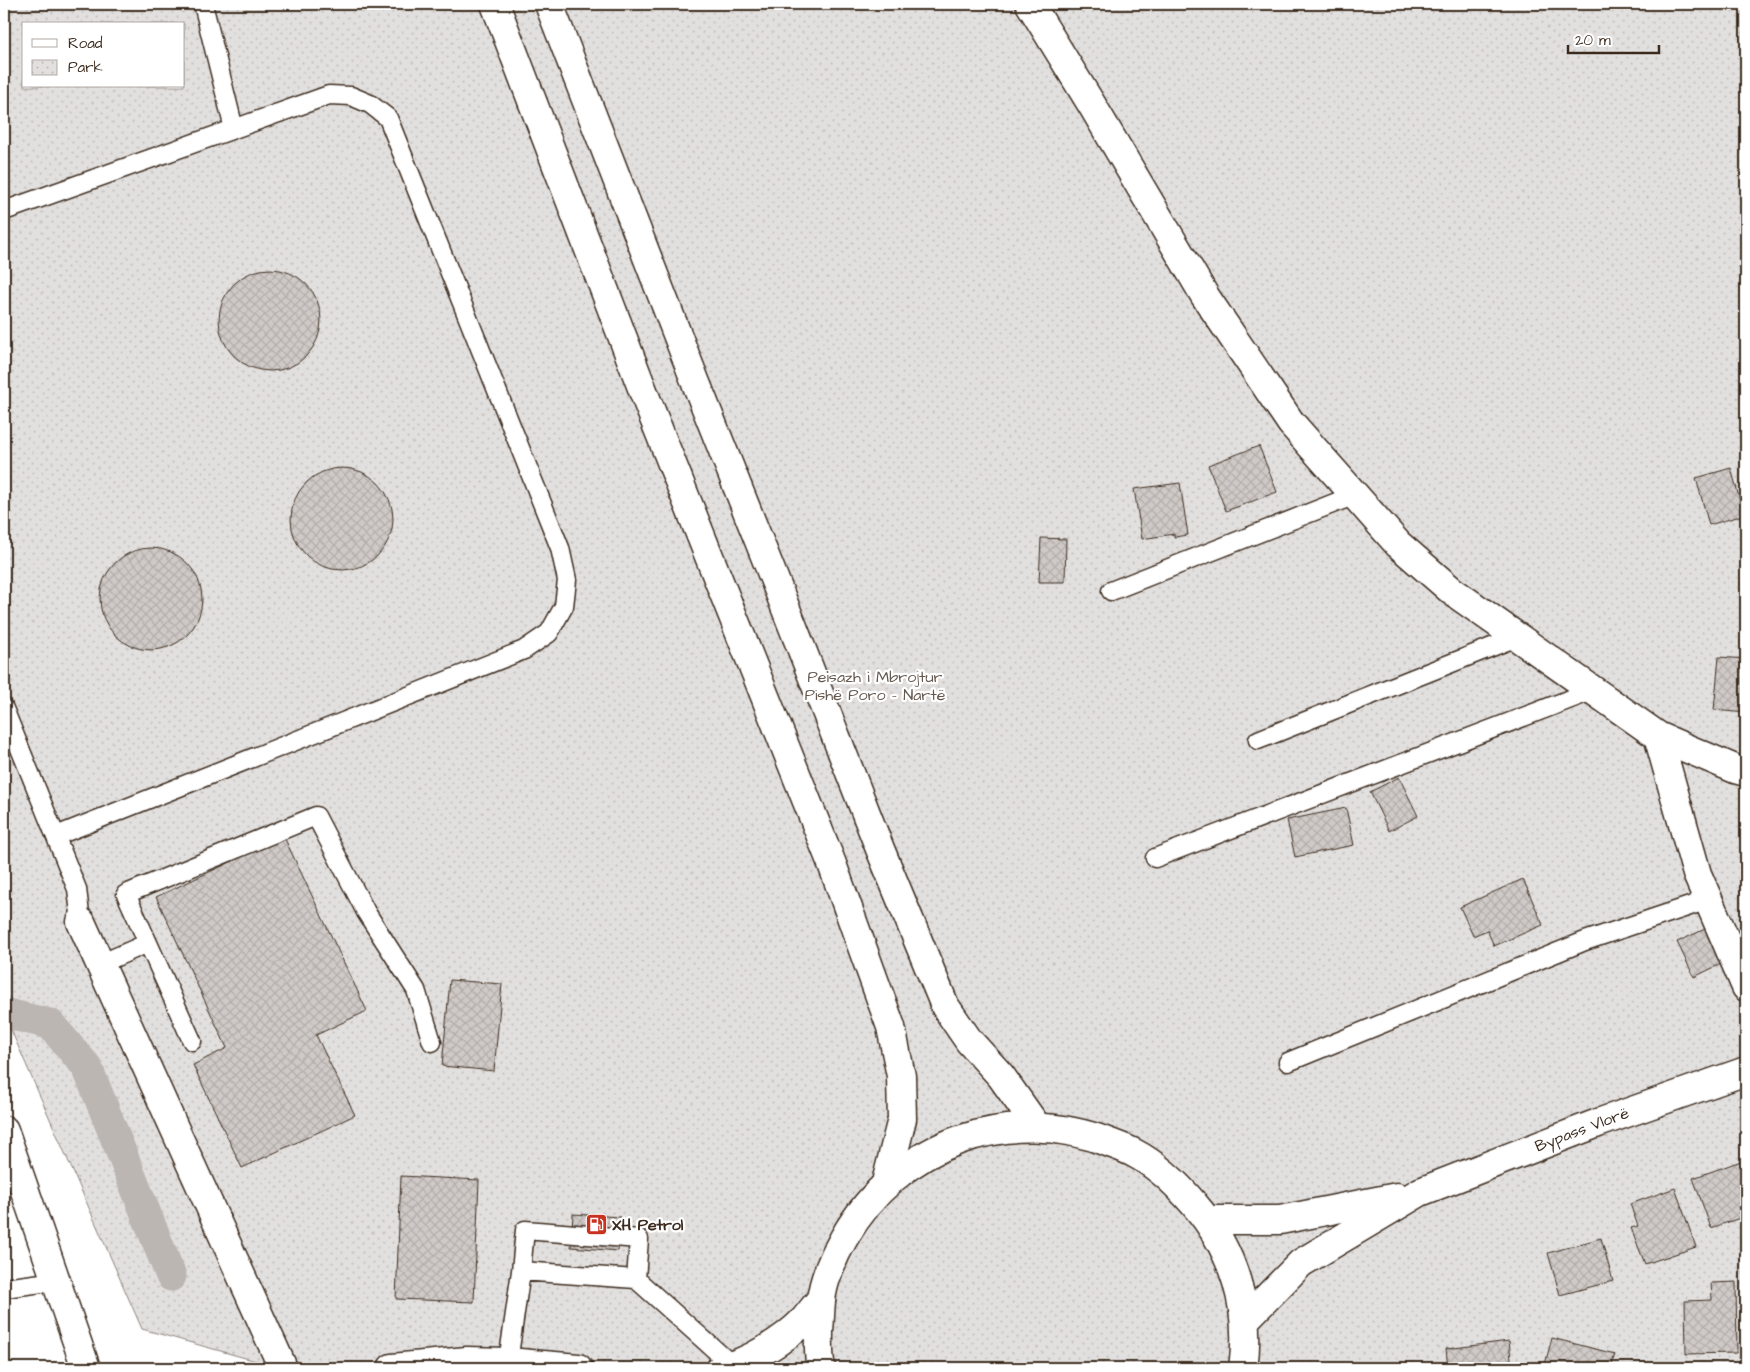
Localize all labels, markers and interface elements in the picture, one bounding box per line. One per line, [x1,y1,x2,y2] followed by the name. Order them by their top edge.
[22,22,185,88] legend
[1568,22,1659,54] scale bar
[1575,30,1611,51] text: 20 m
[68,33,103,54] text: Road
[68,57,103,78] text: Park
[805,666,946,706] park label: Peisazh i Mbrojtur Pishë Poro - Nartë
[1532,1102,1632,1157] street label: Bypass Vlorë
[584,1213,608,1237] fuel station icon: XH Petrol
[612,1214,684,1236] place label: XH Petrol

